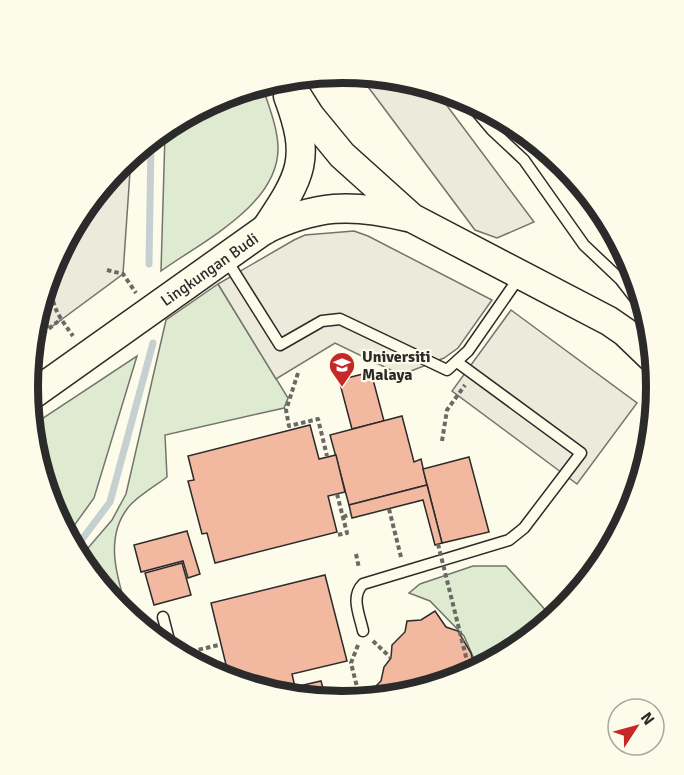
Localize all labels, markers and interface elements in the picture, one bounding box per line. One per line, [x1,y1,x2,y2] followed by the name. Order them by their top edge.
[157,229,262,311] street label: Lingkungan Budi
[362,347,431,385] place label: Universiti Malaya
[327,350,357,388] school or university icon: Universiti Malaya
[606,697,666,757] north arrow
[636,708,659,729] text: N

